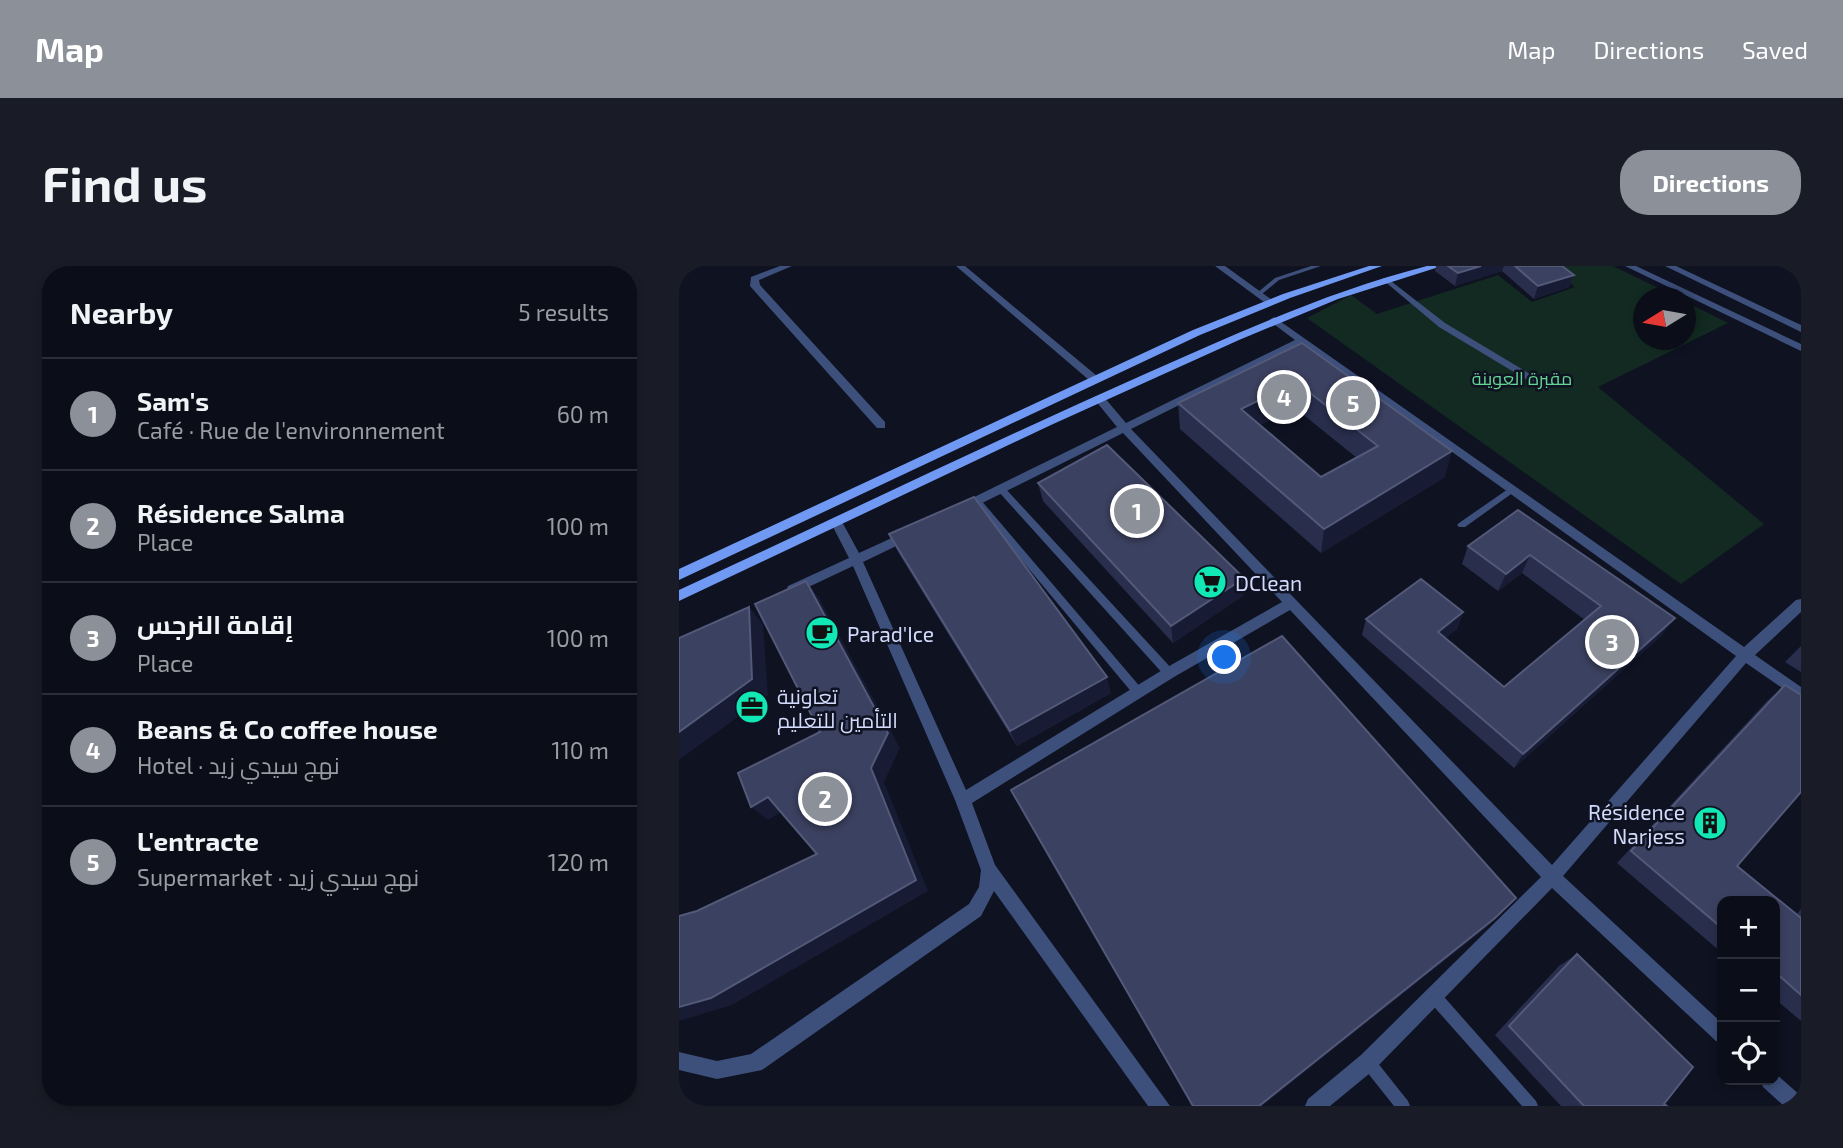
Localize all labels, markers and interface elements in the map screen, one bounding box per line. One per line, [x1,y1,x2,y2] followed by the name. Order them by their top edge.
[35,29,104,69] text: Map
[1507,35,1555,64] text: Map
[1593,35,1704,64] text: Directions
[1742,35,1808,64] text: Saved
[1620,150,1801,215] button: Directions
[42,153,207,212] text: Find us
[1633,287,1696,350] north arrow
[70,294,173,330] text: Nearby
[518,298,609,326] text: 5 results
[1472,367,1572,390] park label: مقبرة العوينة
[1261,371,1307,423] pin: 4
[1330,377,1376,429] pin: 5
[137,385,209,416] text: Sam's
[88,400,98,428] text: 1
[557,400,609,428] text: 60 m
[137,416,445,444] text: Café · Rue de l'environnement
[1114,485,1160,537] pin: 1
[137,497,345,528] text: Résidence Salma
[86,512,100,540] text: 2
[547,512,609,540] text: 100 m
[137,528,193,556] text: Place
[1191,563,1229,601] supermarket icon: DClean
[1235,570,1302,595] place label: DClean
[137,608,293,639] text: إقامة النرجس
[803,614,841,652] cafe icon: Parad'Ice
[1589,616,1635,668] pin: 3
[847,621,934,646] place label: Parad'Ice
[86,624,100,652] text: 3
[547,624,609,652] text: 100 m
[1207,640,1241,674] your location
[137,649,193,677] text: Place
[777,683,898,735] place label: تعاونية التأمين للتعليم
[733,688,771,726] office icon: تعاونية التأمين للتعليم
[137,713,438,744] text: Beans & Co coffee house
[86,736,100,764] text: 4
[552,736,609,764] text: 110 m
[137,751,340,779] text: Hotel · نهج سيدي زيد
[802,773,848,825] pin: 2
[1588,799,1685,849] place label: Résidence Narjess
[1691,804,1729,842] building icon: Résidence Narjess
[137,825,259,856] text: L'entracte
[87,848,99,876] text: 5
[548,848,609,876] text: 120 m
[137,863,419,891] text: Supermarket · نهج سيدي زيد
[1717,896,1780,1085] map controls
[1717,896,1780,959] button: +
[1717,959,1780,1022] button: −
[1717,1022,1780,1085] button: locate

